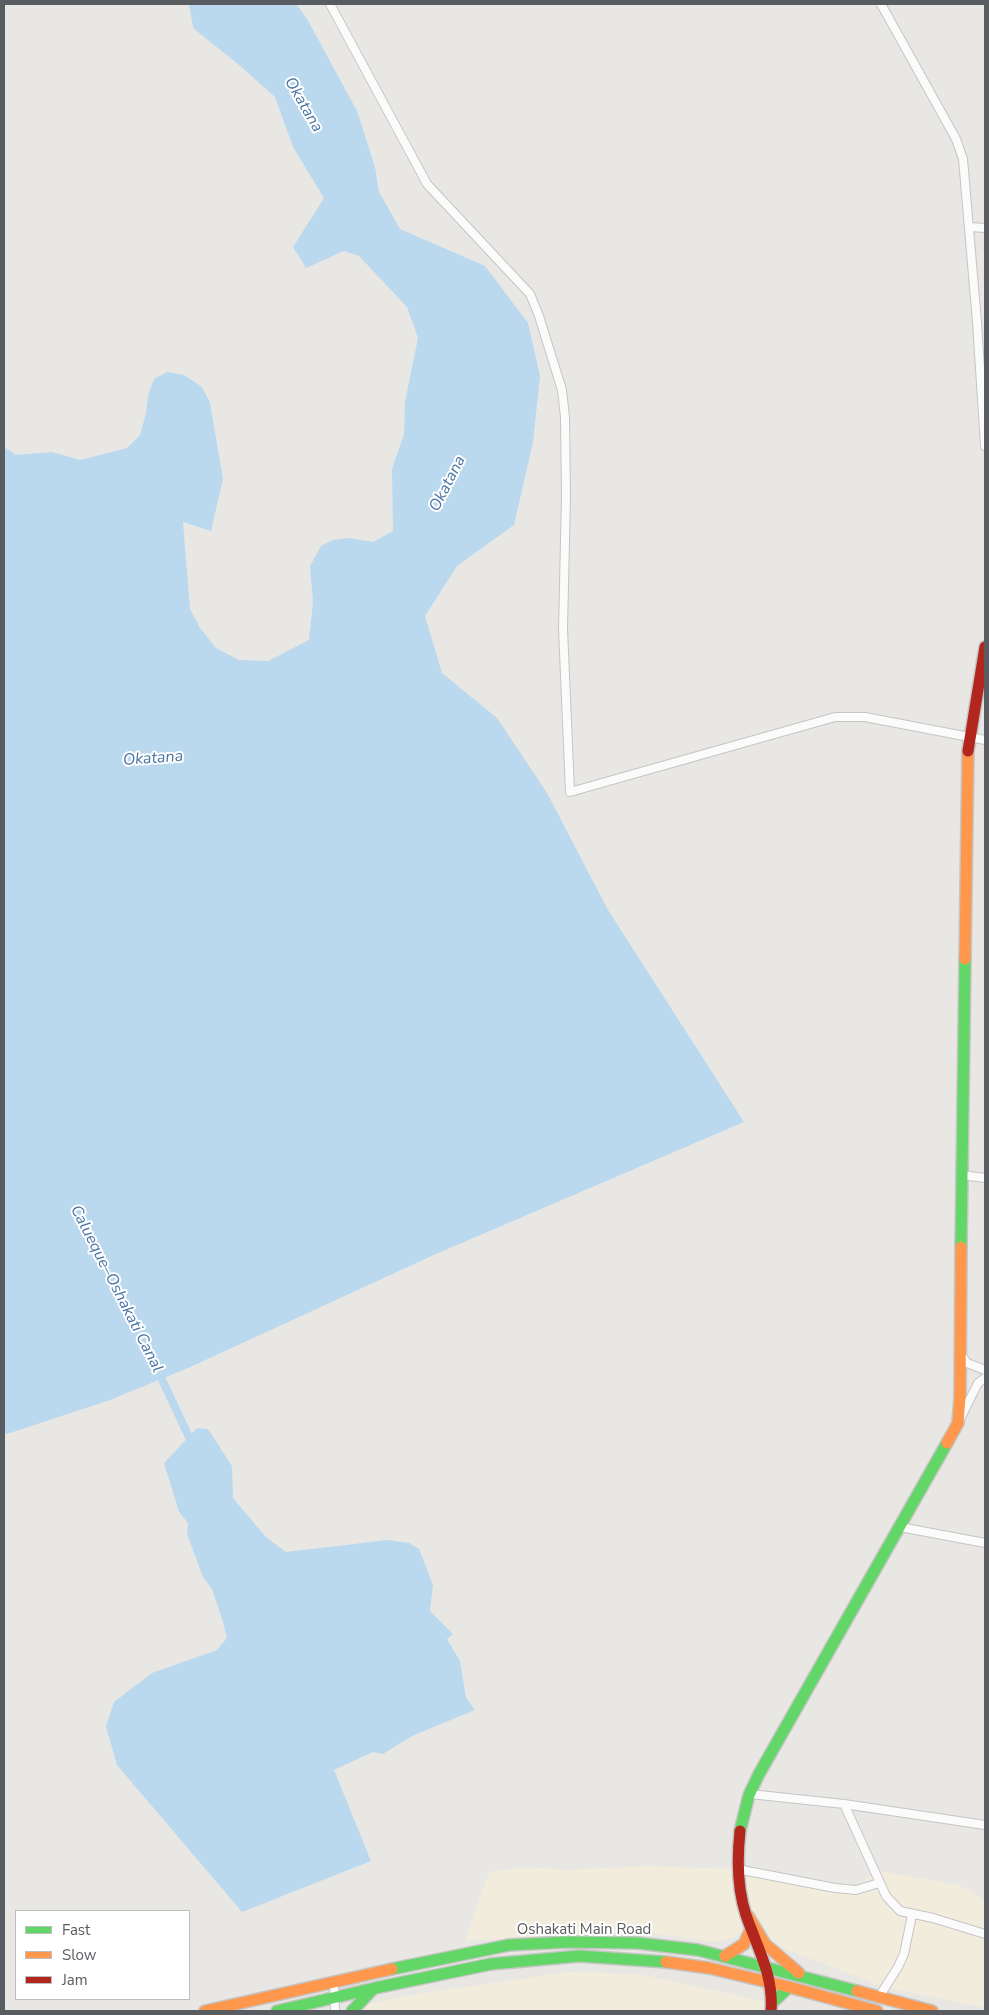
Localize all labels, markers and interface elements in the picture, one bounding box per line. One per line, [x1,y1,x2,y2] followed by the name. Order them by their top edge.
[280,74,326,136] water label: Okatana
[426,453,470,515] water label: Okatana
[122,747,184,771] water label: Okatana
[65,1202,167,1376] water label: Calueque–Oshakati Canal
[15,1910,190,2000] legend
[62,1920,90,1940] text: Fast
[517,1921,651,1939] street label: Oshakati Main Road
[62,1945,96,1965] text: Slow
[62,1970,88,1990] text: Jam

